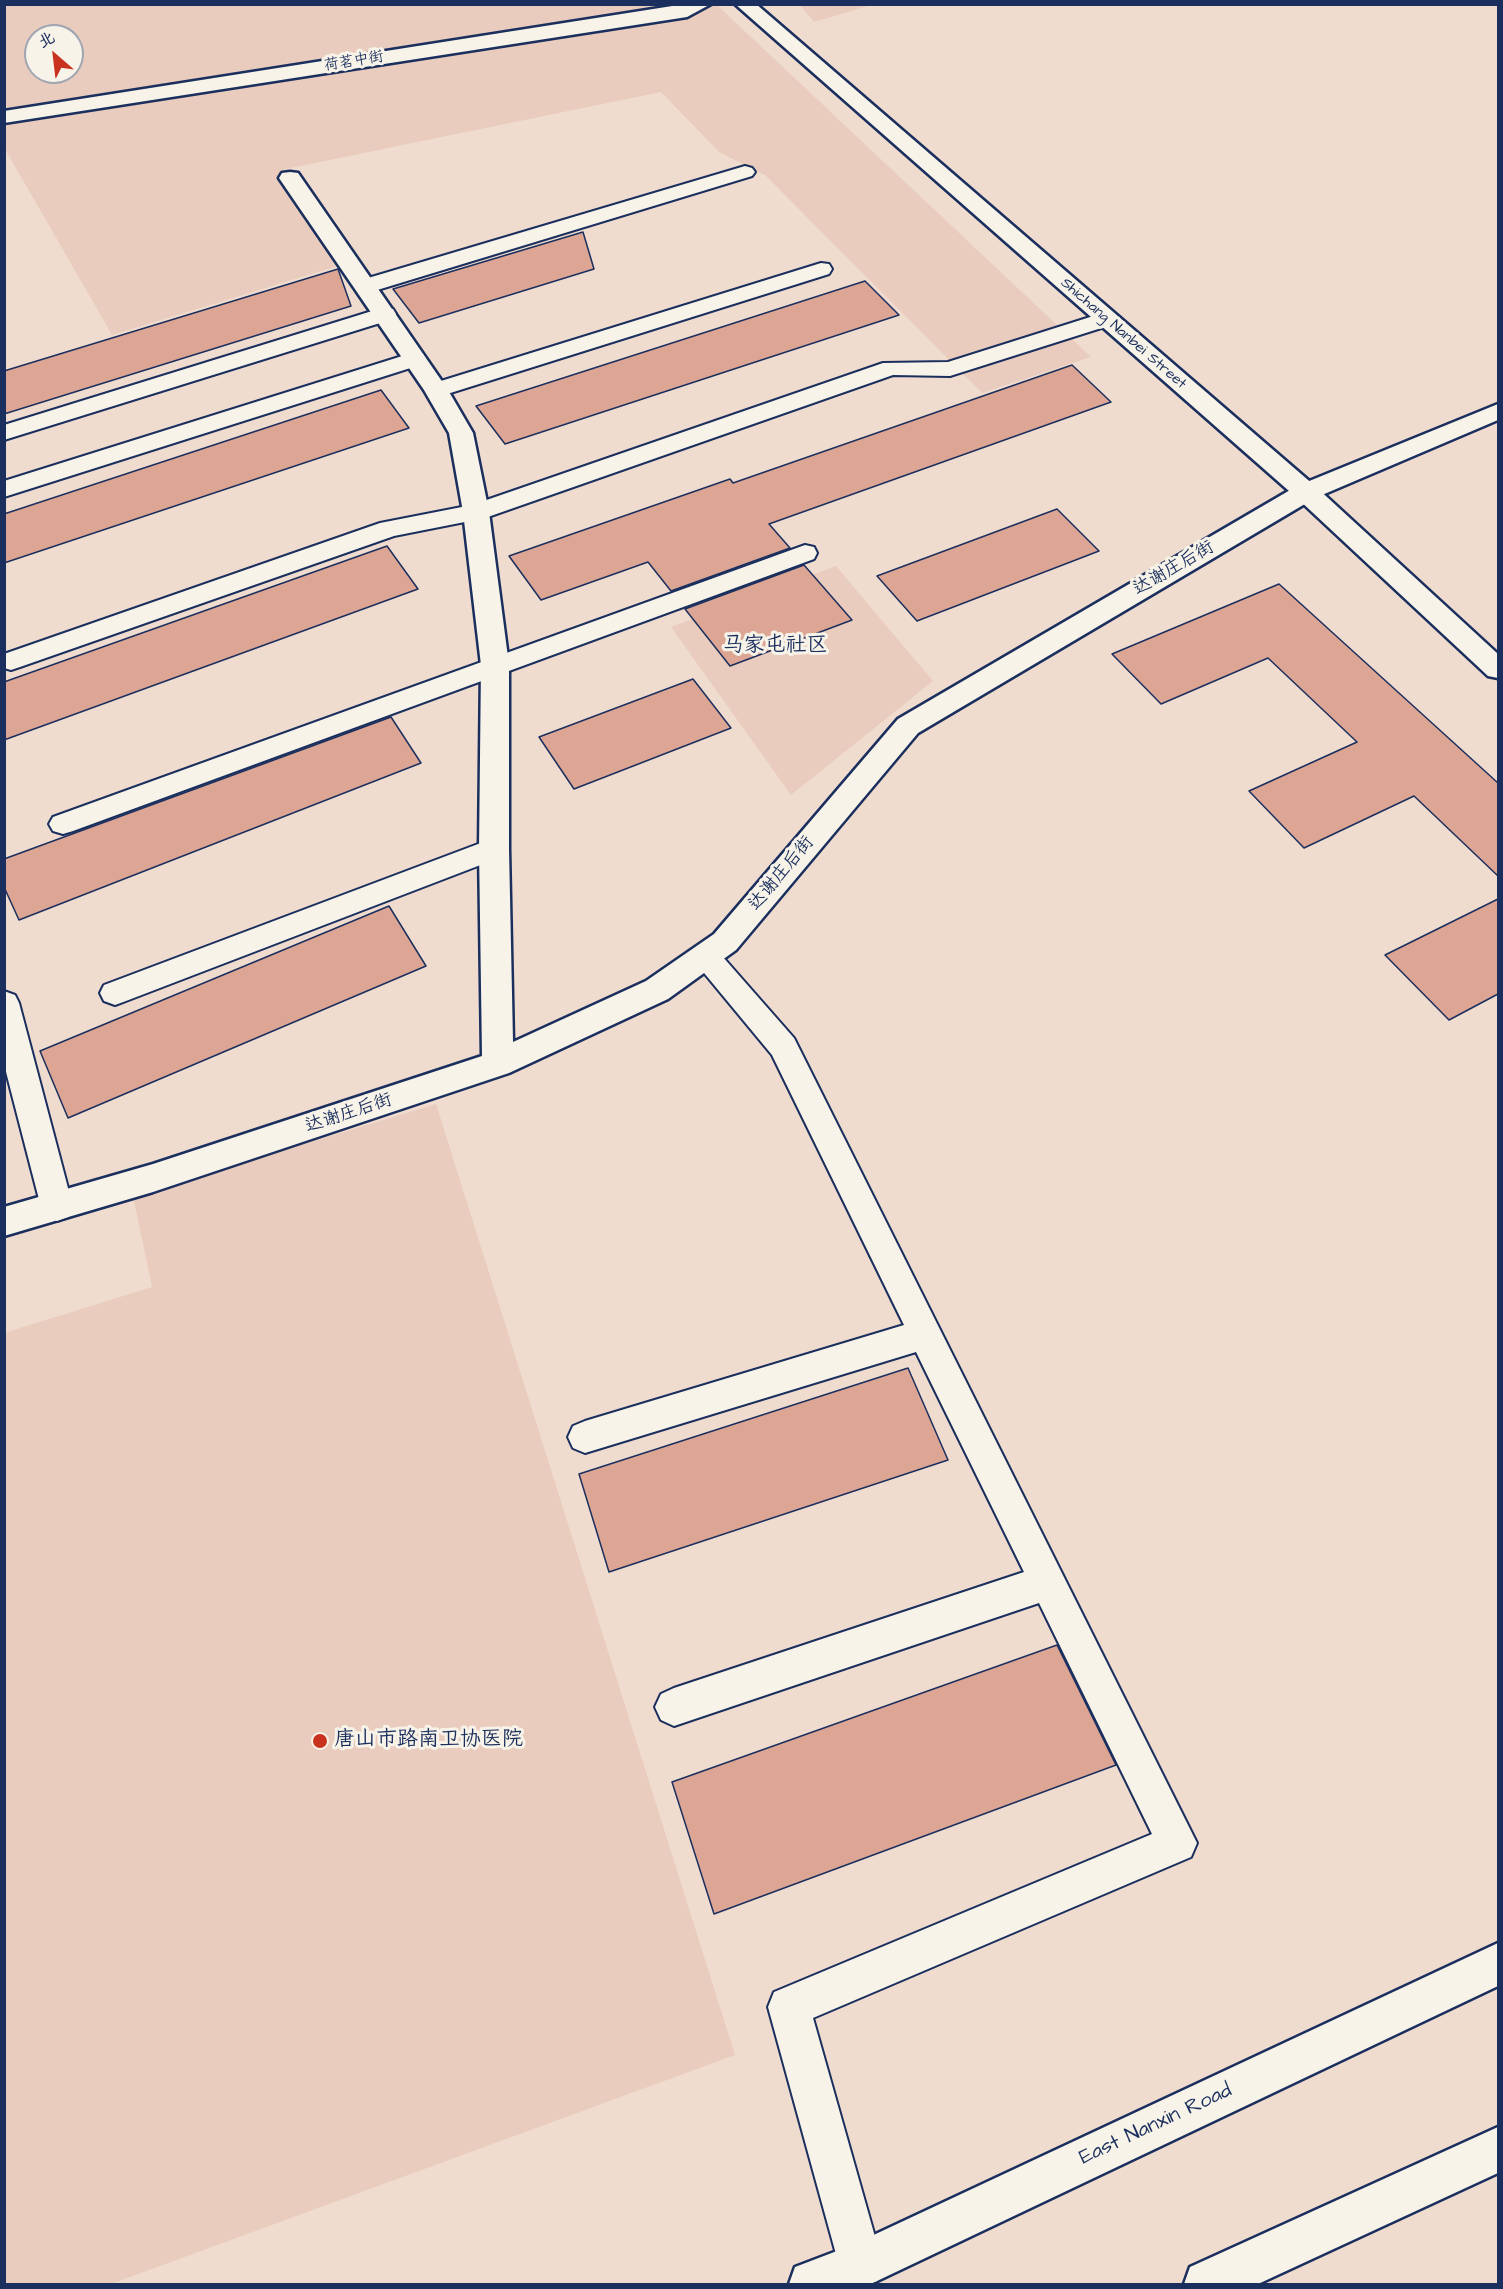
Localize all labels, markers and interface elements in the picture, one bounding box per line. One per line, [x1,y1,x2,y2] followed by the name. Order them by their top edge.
[24,24,84,84] north arrow
[34,26,59,53] text: 北
[323,48,385,76] street label: 荷茗中街
[1056,274,1190,394] street label: Shichang Nanbei Street
[1130,537,1218,601] street label: 达谢庄后街
[723,634,827,660] district label: 马家屯社区
[745,833,819,915] street label: 达谢庄后街
[303,1090,395,1138] street label: 达谢庄后街
[334,1728,523,1754] place label: 唐山市路南卫协医院
[311,1732,329,1750] marker: 唐山市路南卫协医院
[1076,2079,1236,2171] street label: East Nanxin Road

